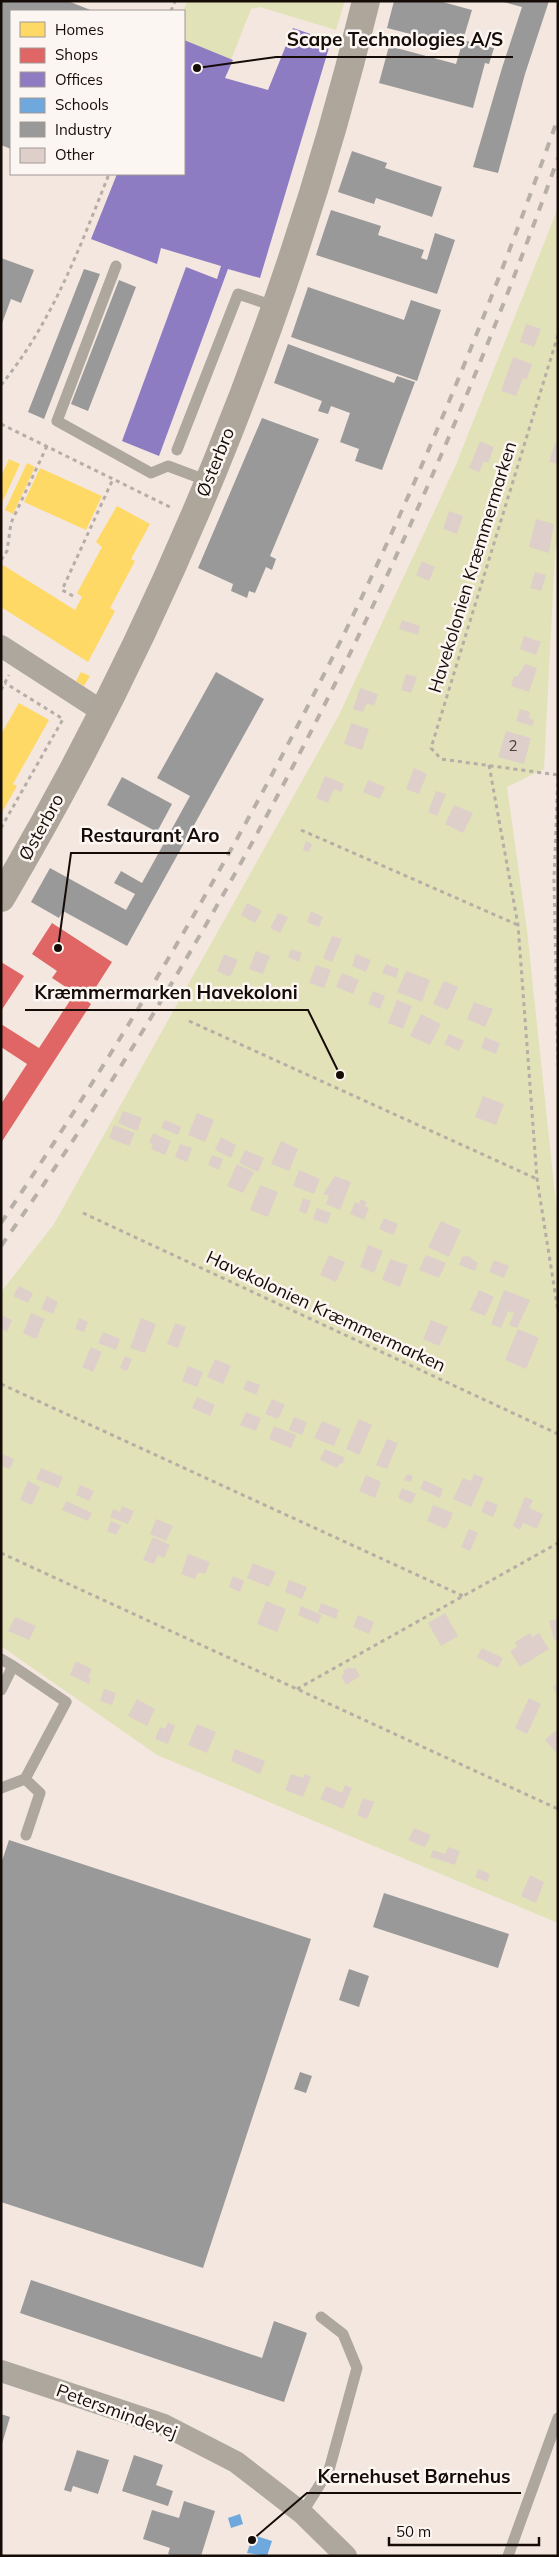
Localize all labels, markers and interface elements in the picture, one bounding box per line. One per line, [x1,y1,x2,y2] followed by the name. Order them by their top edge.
[10,10,185,175] legend
[55,20,104,39] text: Homes
[276,23,513,57] callout: Scape Technologies A/S
[287,27,503,51] text: Scape Technologies A/S
[55,45,98,64] text: Shops
[55,70,103,89] text: Offices
[55,95,109,114] text: Schools
[55,120,112,139] text: Industry
[55,145,95,164] text: Other
[191,424,239,500] street label: Østerbro
[423,439,521,695] street label: Havekolonien Kræmmermarken
[508,736,518,755] house number: 2
[13,790,69,864] street label: Østerbro
[71,819,230,853] callout: Restaurant Aro
[80,823,220,847] text: Restaurant Aro
[25,976,308,1010] callout: Kræmmermarken Havekoloni
[34,980,298,1004] text: Kræmmermarken Havekoloni
[203,1245,449,1377] street label: Havekolonien Kræmmermarken
[53,2378,181,2444] street label: Petersmindevej
[307,2459,521,2493] callout: Kernehuset Børnehus
[317,2464,511,2488] text: Kernehuset Børnehus
[389,2514,539,2546] scale bar
[396,2522,431,2541] text: 50 m

